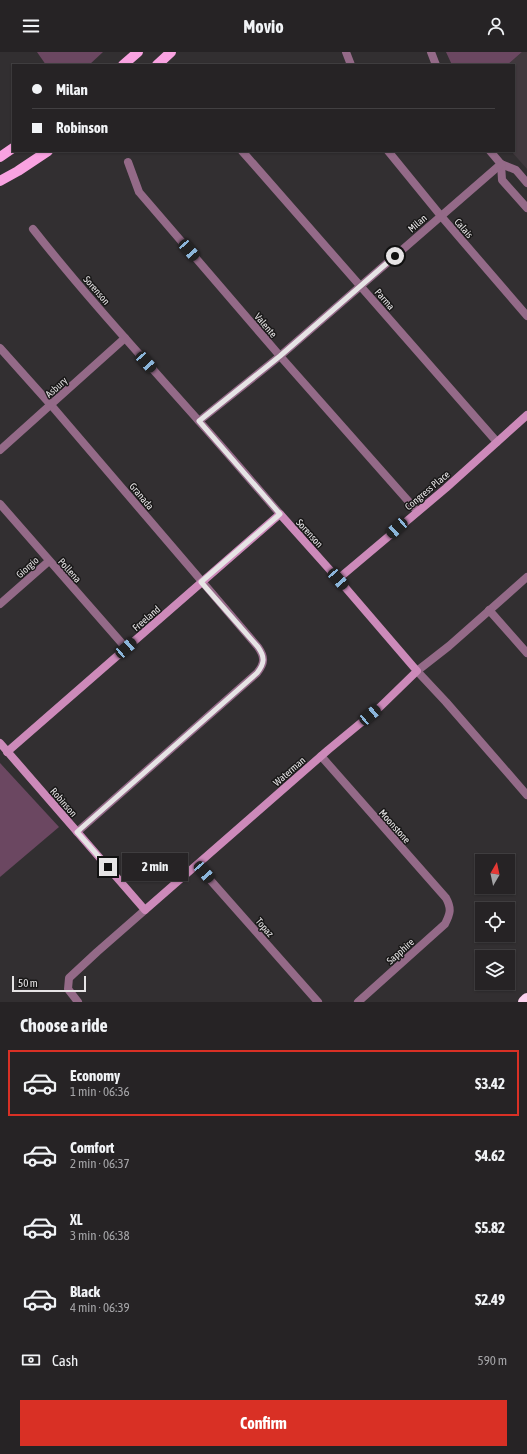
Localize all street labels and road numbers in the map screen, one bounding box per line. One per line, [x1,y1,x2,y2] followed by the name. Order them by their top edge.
[406,212,429,234] street label: Milan
[452,216,475,241] street label: Calais
[81,274,112,307] street label: Sorenson
[373,287,397,312] street label: Parma
[252,311,279,340] street label: Valente
[43,375,69,400] street label: Asbury
[403,468,452,512] street label: Congress Place
[127,481,156,512] street label: Granada
[294,517,325,550] street label: Sorenson
[14,554,41,580] street label: Giorgio
[56,556,84,585] street label: Pollena
[130,603,162,633] street label: Freeland
[271,754,308,788] street label: Waterman
[48,786,79,819] street label: Robinson
[377,807,413,846] street label: Moonstone
[253,916,276,939] street label: Topaz
[384,936,417,966] street label: Sapphire

